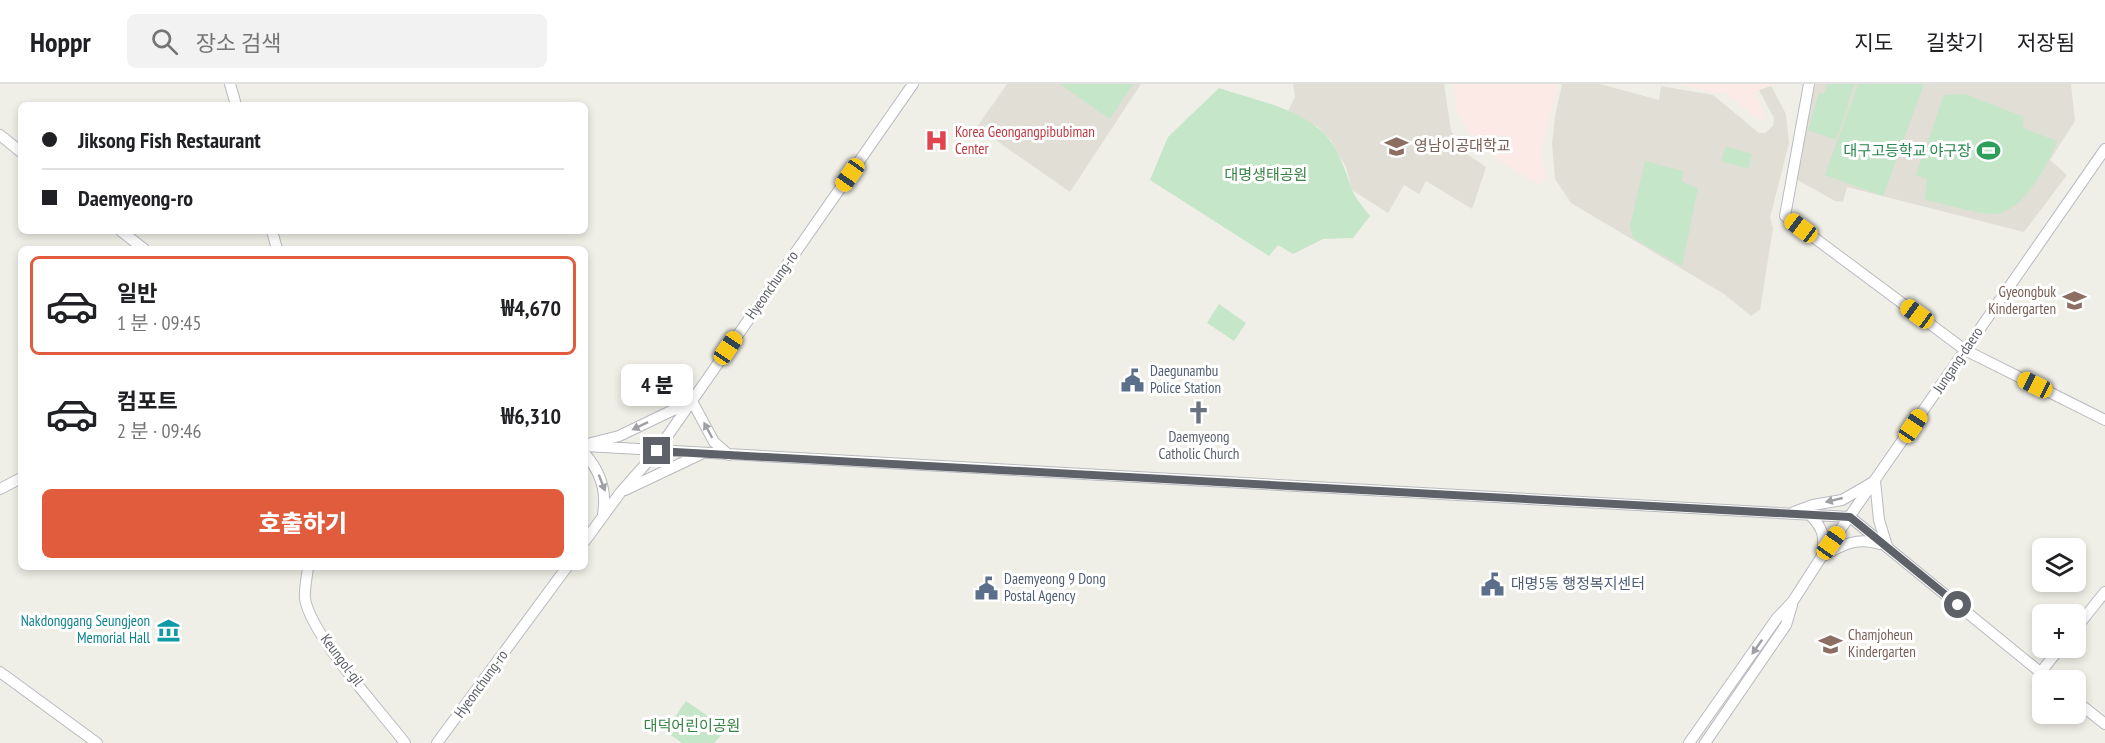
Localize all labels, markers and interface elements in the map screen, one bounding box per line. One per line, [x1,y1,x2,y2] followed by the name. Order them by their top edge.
[127,14,547,68] search box
[30,23,91,60] text: Hoppr
[148,25,181,58] icon: search
[196,29,281,57] text: 장소 검색
[1854,29,1893,56] text: 지도
[1926,29,1984,56] text: 길찾기
[2017,29,2075,56] text: 저장됨
[955,122,1095,158] place label: Korea Geongangpibubiman Center
[78,126,261,154] text: Jiksong Fish Restaurant
[924,128,950,154] hospital icon: Korea Geongangpibubiman Center
[1383,133,1409,159] school or university icon: 영남이공대학교
[1414,136,1511,155] place label: 영남이공대학교
[1976,138,2002,164] sports icon: 대구고등학교 야구장
[1844,141,1971,160] place label: 대구고등학교 야구장
[832,155,868,195] car
[1225,165,1307,184] park label: 대명생태공원
[78,184,193,212] text: Daemyeong-ro
[1781,210,1821,246] car
[741,247,802,323] street label: Hyeonchung-ro
[45,279,99,333] icon: car
[117,279,157,307] text: 일반
[1988,282,2056,318] place label: Gyeongbuk Kindergarten
[2061,288,2087,314] school or university icon: Gyeongbuk Kindergarten
[501,294,561,322] text: ₩4,670
[1897,296,1937,332] car
[117,310,202,336] text: 1 분 · 09:45
[1928,323,1987,397] street label: Jungang-daero
[710,328,746,368] car
[1150,361,1221,397] place label: Daegunambu Police Station
[621,364,693,406] callout: 4 분
[1119,367,1145,393] public building icon: Daegunambu Police Station
[2015,369,2055,401] car
[641,372,673,398] text: 4 분
[45,387,99,441] icon: car
[117,387,178,415] text: 컴포트
[1186,400,1212,426] church icon: Daemyeong Catholic Church
[501,402,561,430] text: ₩6,310
[1895,406,1931,446] car
[117,418,202,444] text: 2 분 · 09:46
[631,421,649,431] one-way arrow
[703,421,713,438] one-way arrow
[1159,427,1239,463] place label: Daemyeong Catholic Church
[643,437,670,464] route end
[597,475,607,493] one-way arrow
[42,489,564,558] button: 호출하기
[1825,496,1843,506] one-way arrow
[1813,523,1849,563] car
[2032,538,2086,724] map controls
[2032,538,2086,592] button: layers
[1004,569,1106,605] place label: Daemyeong 9 Dong Postal Agency
[1480,571,1506,597] public building icon: 대명5동 행정복지센터
[1511,574,1645,593] place label: 대명5동 행정복지센터
[973,575,999,601] public building icon: Daemyeong 9 Dong Postal Agency
[1944,591,1971,618] route start
[2032,604,2086,658] button: +
[21,611,150,647] place label: Nakdonggang Seungjeon Memorial Hall
[155,617,181,643] museum icon: Nakdonggang Seungjeon Memorial Hall
[1848,625,1916,661] place label: Chamjoheun Kindergarten
[317,630,368,690] street label: Keungol-gil
[1817,631,1843,657] school or university icon: Chamjoheun Kindergarten
[1751,638,1763,654] one-way arrow
[450,646,512,721] street label: Hyeonchung-ro
[2032,670,2086,724] button: −
[644,716,740,735] park label: 대덕어린이공원

